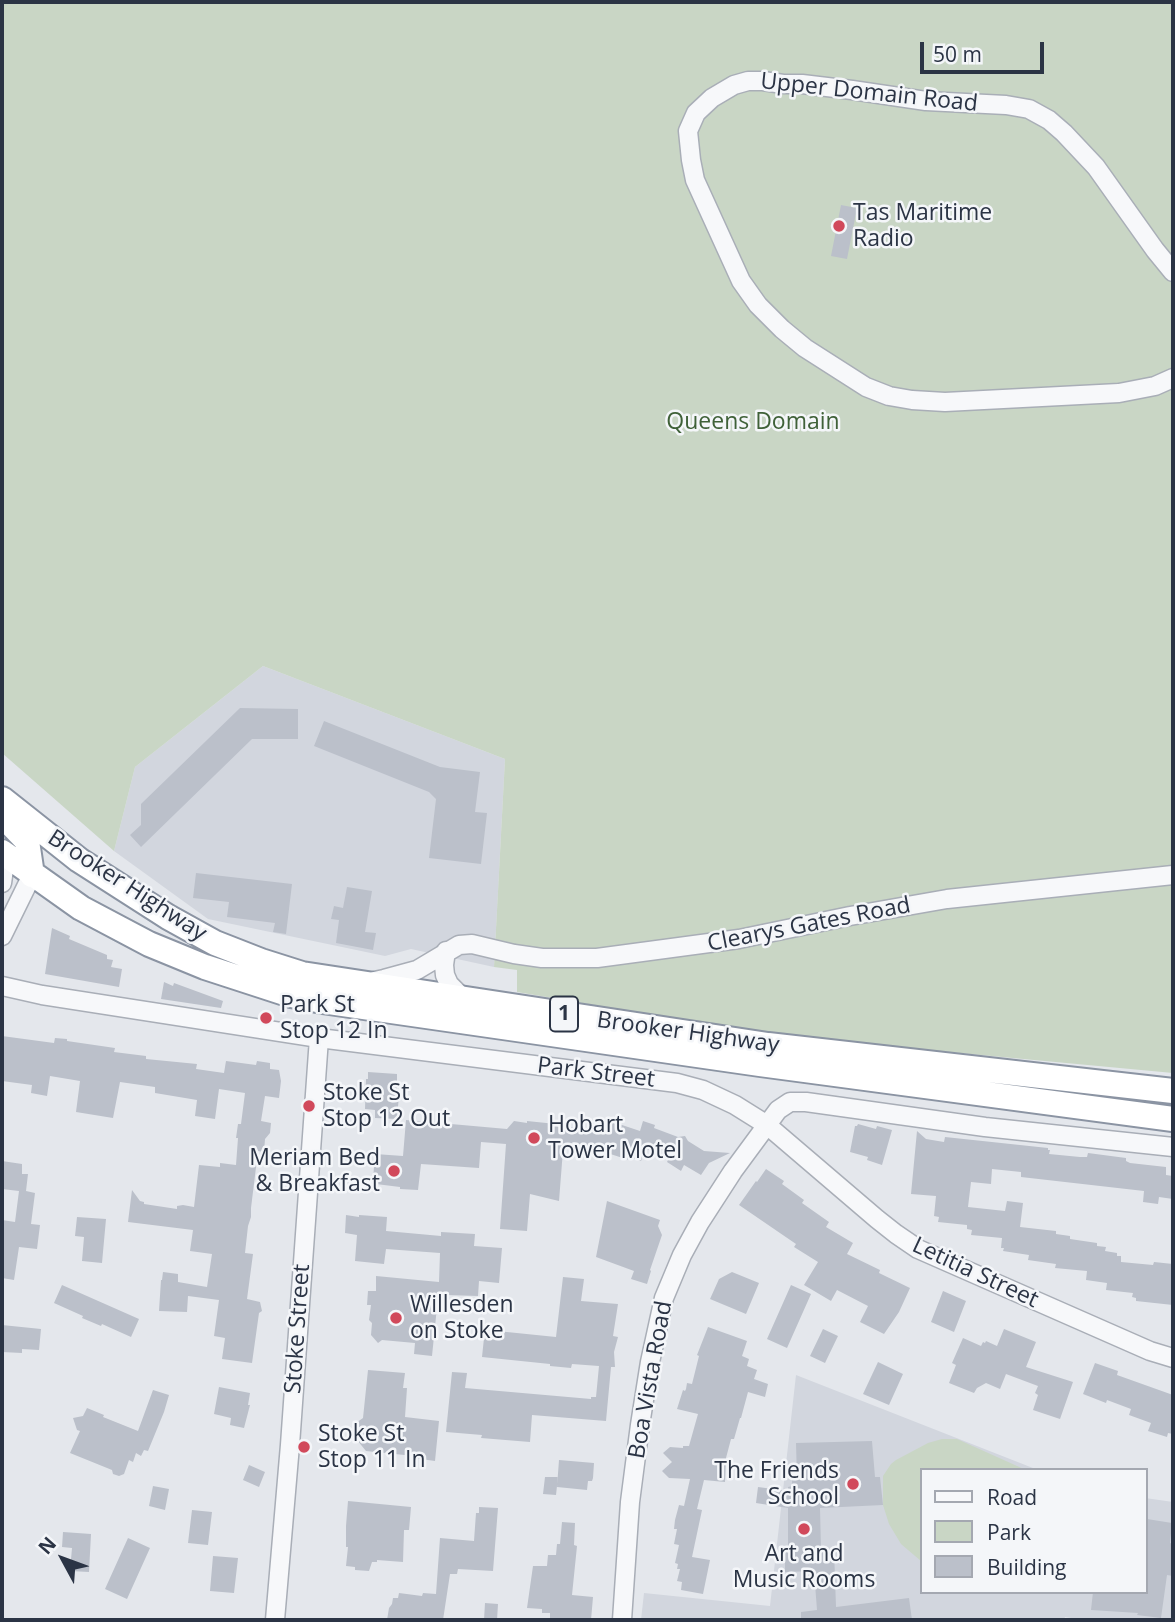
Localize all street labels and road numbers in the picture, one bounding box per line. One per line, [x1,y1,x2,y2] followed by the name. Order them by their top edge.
[759,68,979,118] street label: Upper Domain Road
[42,824,212,948] street label: Brooker Highway
[705,892,913,958] street label: Clearys Gates Road
[550,996,578,1032] road number: 1
[595,1007,781,1059] street label: Brooker Highway
[536,1052,656,1094] street label: Park Street
[908,1232,1042,1314] street label: Letitia Street
[280,1263,316,1395] street label: Stoke Street
[624,1299,678,1461] street label: Boa Vista Road

